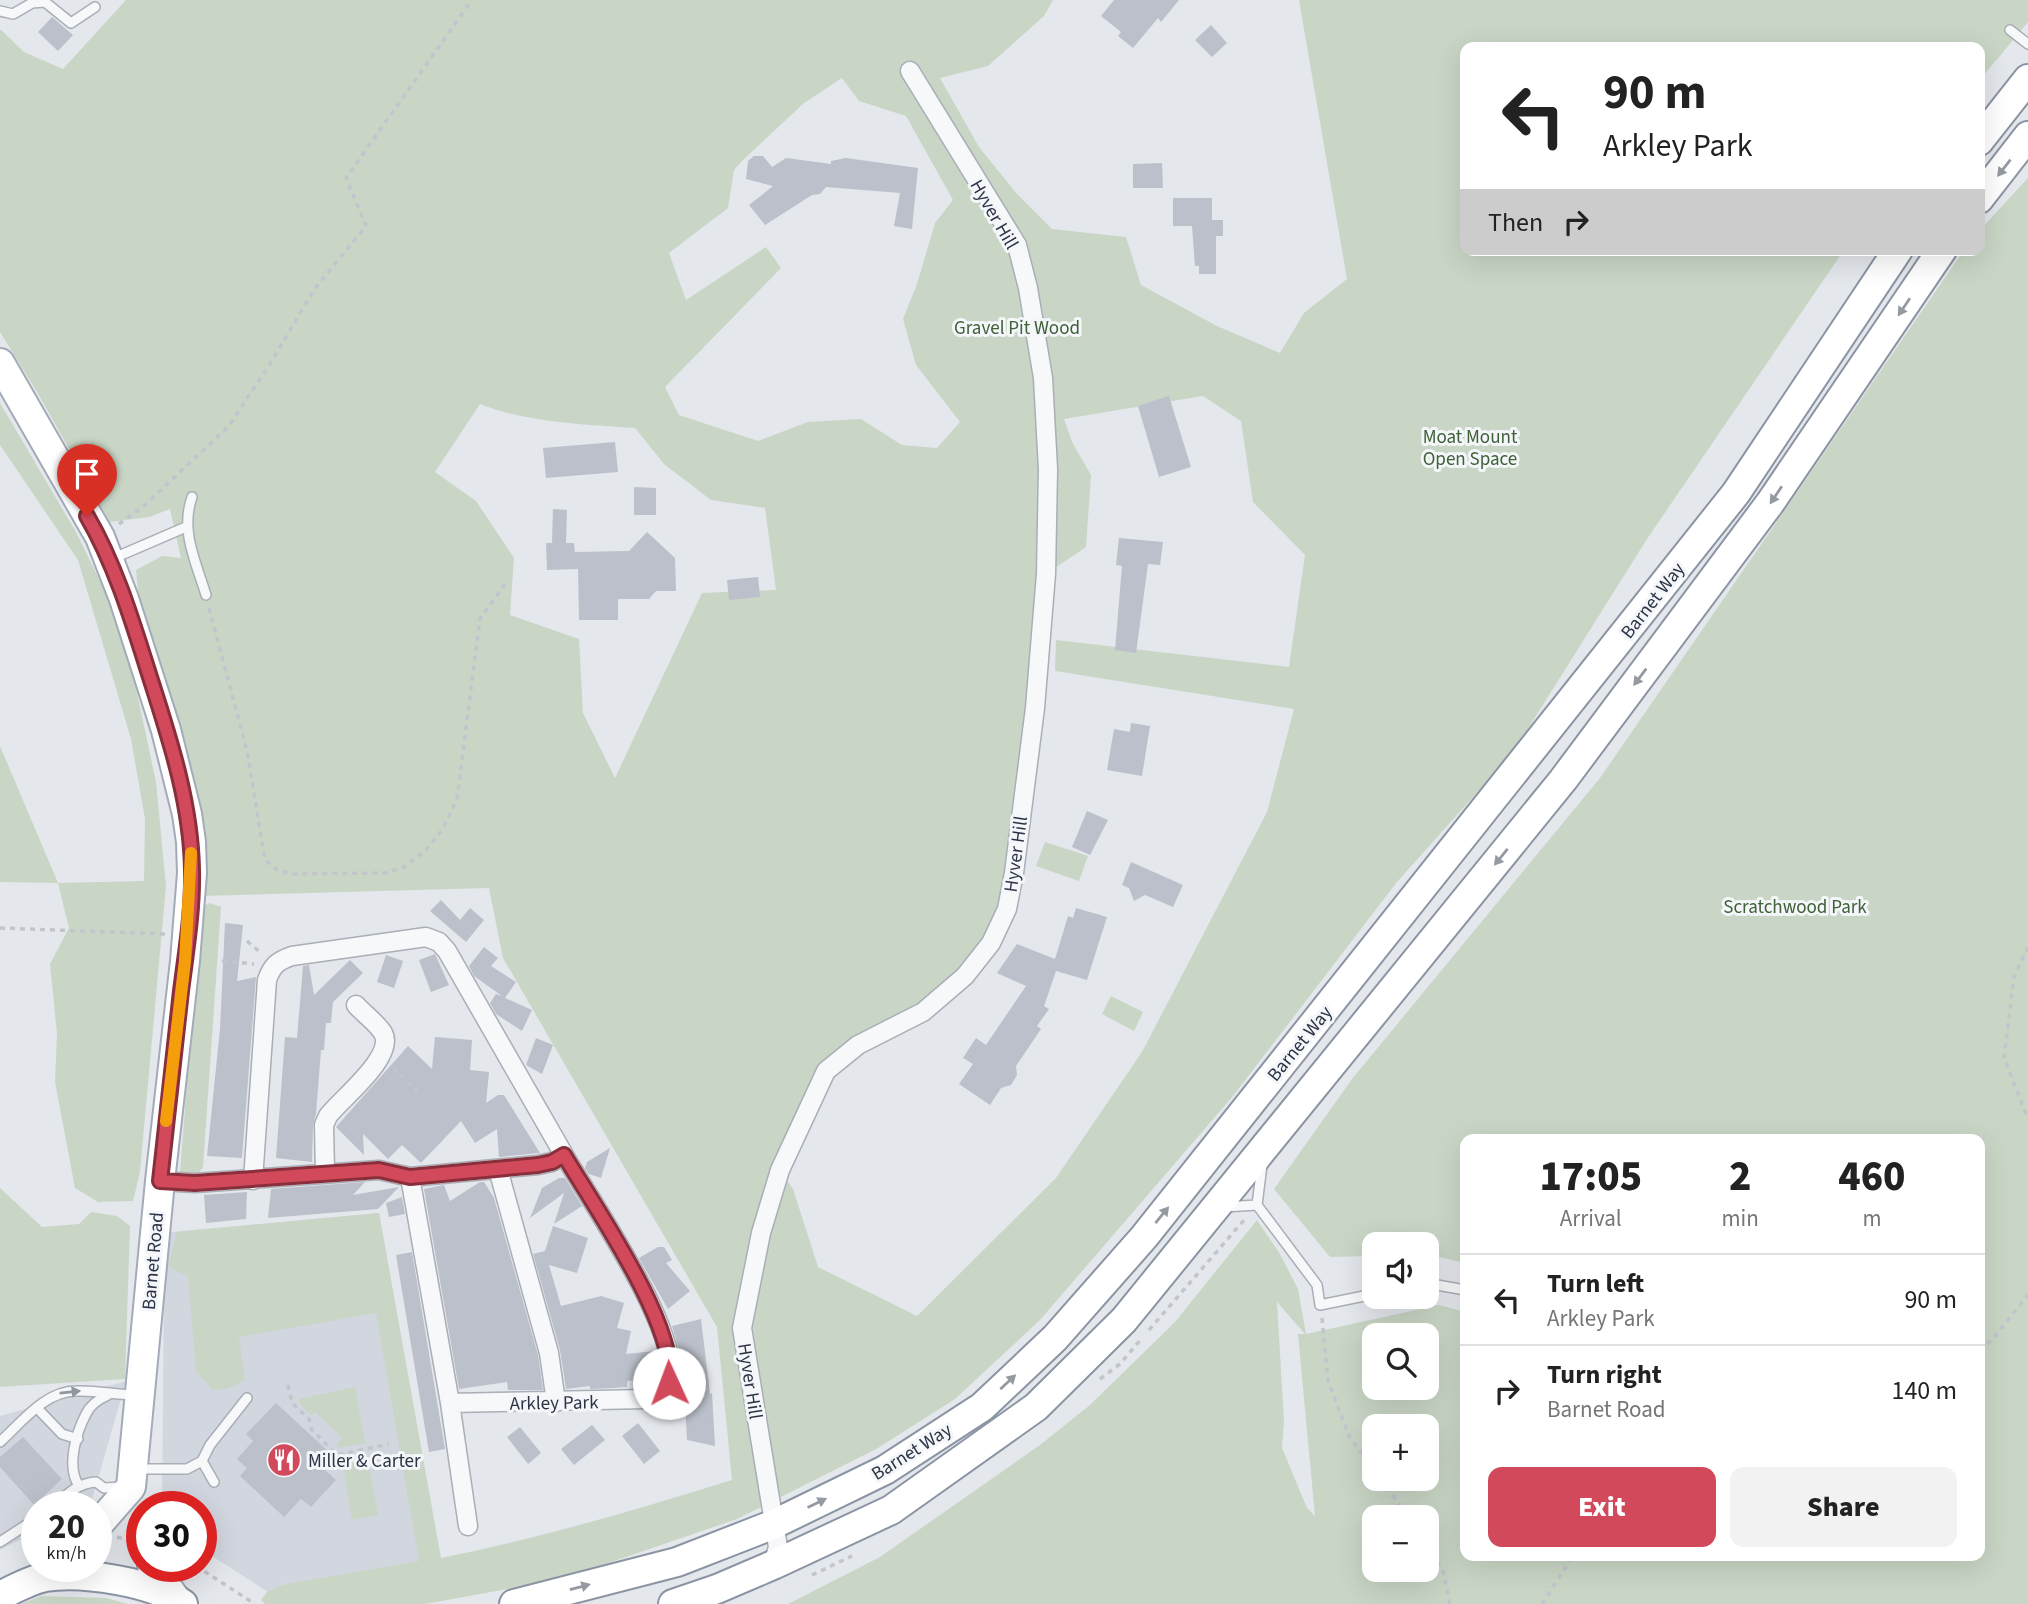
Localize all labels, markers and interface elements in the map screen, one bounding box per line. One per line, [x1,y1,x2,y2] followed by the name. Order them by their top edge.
[1603,58,1707,128] text: 90 m
[1488,70,1579,161] icon: left
[1603,123,1753,169] text: Arkley Park
[1997,159,2011,177] one-way arrow
[963,175,1025,255] street label: Hyver Hill
[1557,203,1595,241] icon: right
[1488,204,1543,241] text: Then
[1897,297,1910,317] one-way arrow
[954,315,1080,342] park label: Gravel Pit Wood
[1423,424,1518,473] park label: Moat Mount Open Space
[57,444,117,516] pin
[68,455,106,493] icon: arrive
[1769,486,1783,504] one-way arrow
[1615,557,1692,645] street label: Barnet Way
[1633,668,1647,686] one-way arrow
[998,814,1035,894] street label: Hyver Hill
[1493,848,1508,866] one-way arrow
[1723,894,1867,921] park label: Scratchwood Park
[1261,1000,1339,1088] street label: Barnet Way
[1539,1147,1642,1207] text: 17:05
[1729,1147,1751,1207] text: 2
[1838,1147,1906,1207] text: 460
[1560,1202,1622,1235] text: Arrival
[1722,1202,1759,1235] text: min
[1862,1202,1881,1235] text: m
[1155,1206,1170,1224] one-way arrow
[136,1211,171,1311] street label: Barnet Road
[1362,1232,1439,1582] map controls
[1362,1232,1439,1309] button: sound
[1547,1265,1644,1302] text: Turn left
[1488,1281,1526,1319] icon: left
[1904,1281,1957,1318] text: 90 m
[1547,1302,1655,1335] text: Arkley Park
[1362,1323,1439,1400] button: search
[730,1341,769,1421] street label: Hyver Hill
[632,1346,706,1420] position arrow
[1547,1356,1662,1393] text: Turn right
[1488,1372,1526,1410] icon: right
[1891,1372,1957,1409] text: 140 m
[999,1374,1016,1390] one-way arrow
[59,1387,81,1398] one-way arrow
[509,1389,599,1418] street label: Arkley Park
[1547,1393,1666,1426] text: Barnet Road
[1362,1414,1439,1491] button: +
[866,1417,957,1488] street label: Barnet Way
[265,1441,303,1479] restaurant icon: Miller & Carter
[308,1448,421,1475] place label: Miller & Carter
[1488,1467,1716,1547] button: Exit
[1730,1467,1957,1547] button: Share
[126,1491,217,1582] speed limit sign: 30
[807,1498,827,1509] one-way arrow
[48,1502,85,1552] text: 20
[1362,1505,1439,1582] button: −
[47,1541,86,1566] text: km/h
[570,1581,592,1592] one-way arrow

